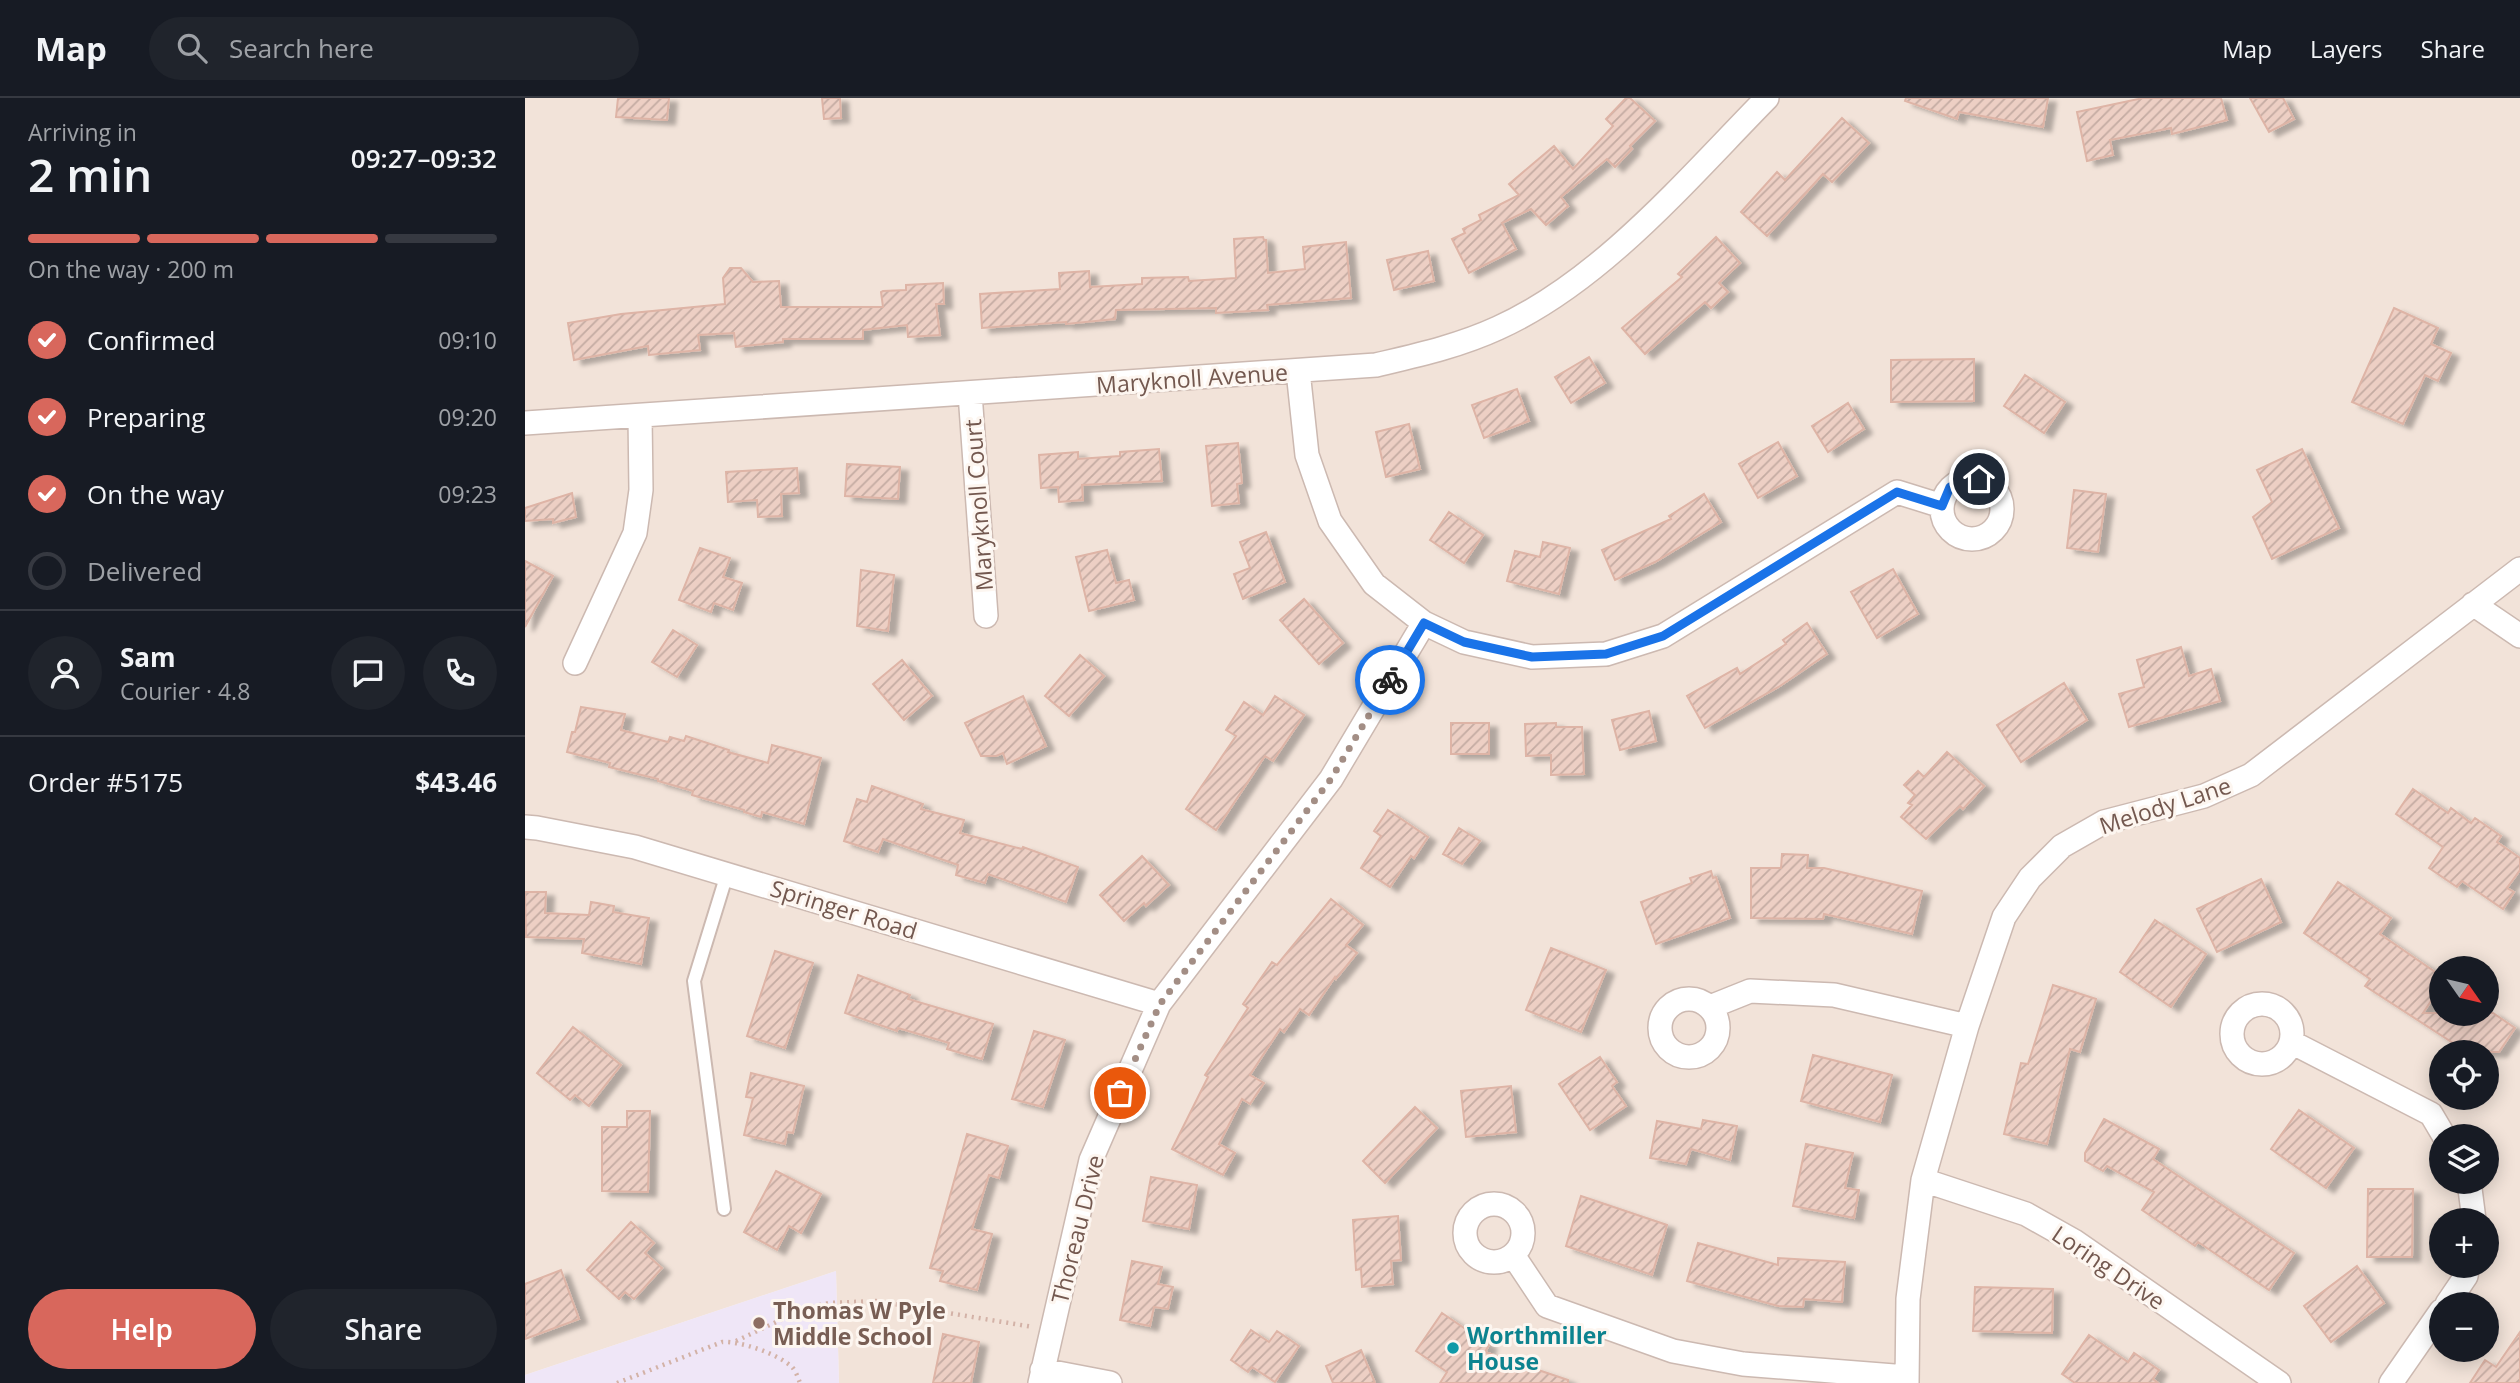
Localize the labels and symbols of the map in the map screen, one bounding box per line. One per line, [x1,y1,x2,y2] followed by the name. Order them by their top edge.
[1095,355,1289,401] street label: Maryknoll Avenue
[956,418,1000,592] street label: Maryknoll Court
[1949,449,2009,509] pin
[1355,645,1425,715] courier
[2095,769,2235,841] street label: Melody Lane
[767,872,921,946] street label: Springer Road
[2429,956,2499,1026] north arrow
[1090,1063,1150,1123] pin
[1043,1151,1111,1307] street label: Thoreau Drive
[2046,1217,2172,1317] street label: Loring Drive
[773,1294,946,1352] place label: Thomas W Pyle Middle School
[751,1315,767,1331] marker: Thomas W Pyle Middle School
[1467,1319,1607,1377] place label: Worthmiller House
[1445,1340,1461,1356] marker: Worthmiller House

